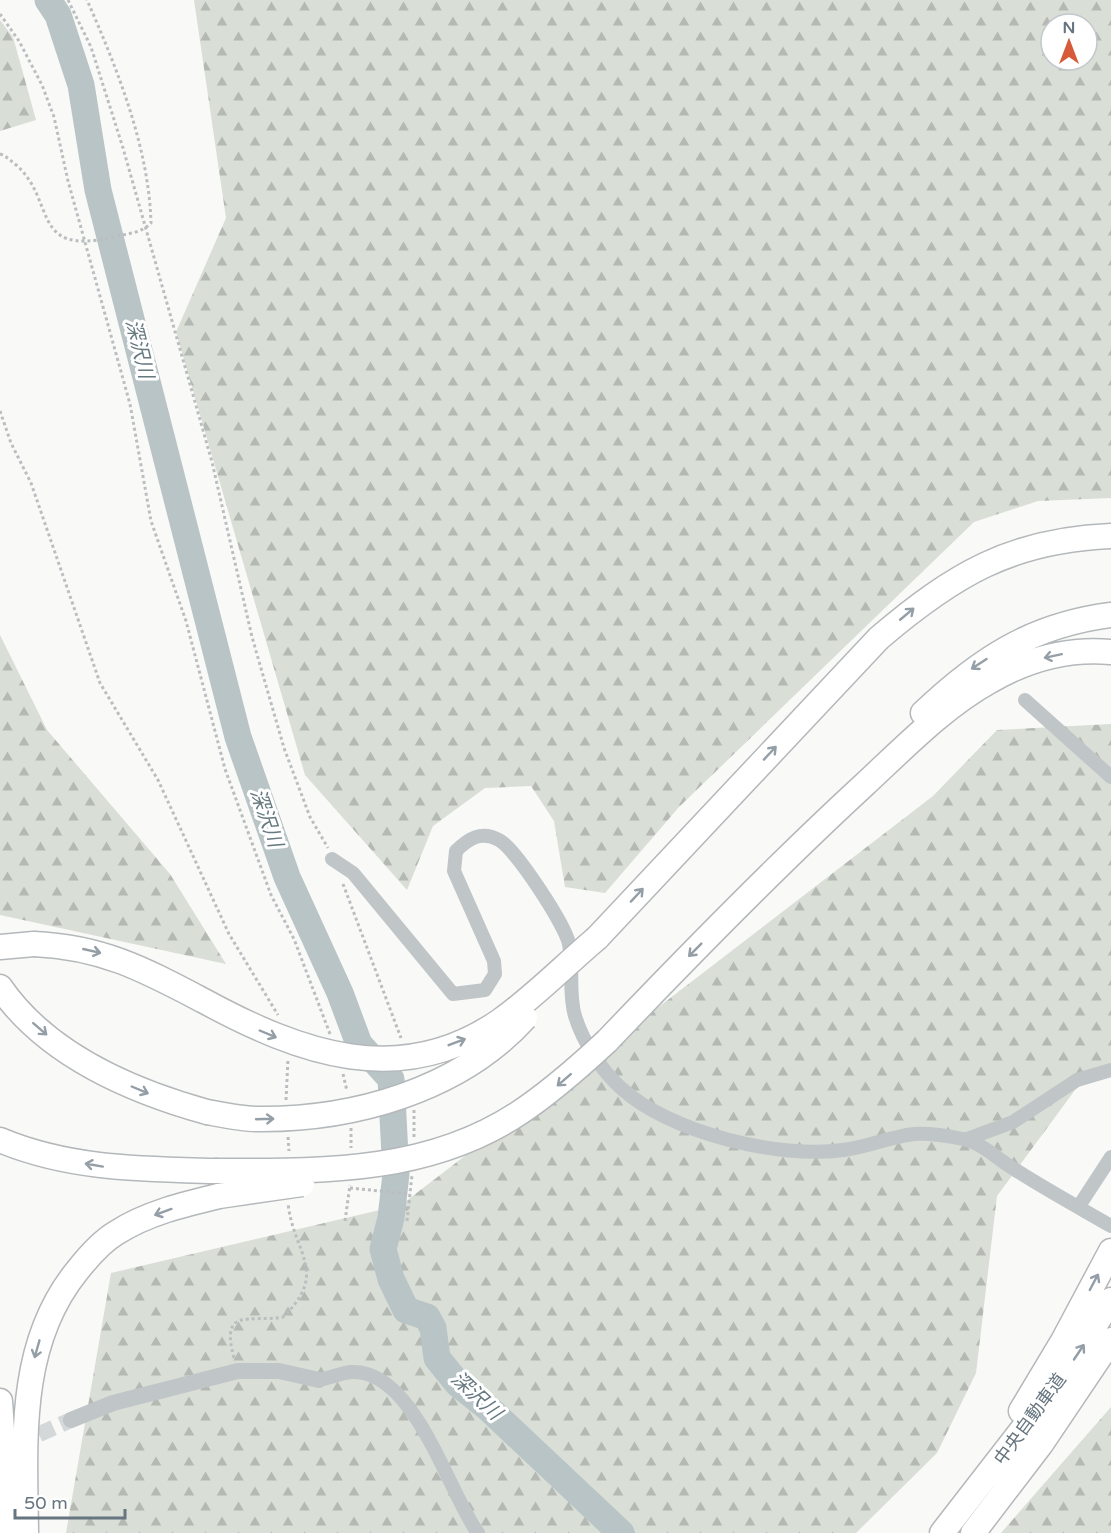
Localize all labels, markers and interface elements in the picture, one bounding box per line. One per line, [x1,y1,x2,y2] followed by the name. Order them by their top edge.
[1039,12,1099,72] north arrow
[1063,18,1075,38] text: N
[120,317,158,383] water label: 深沢川
[899,607,914,621] one-way arrow
[1044,651,1063,662] one-way arrow
[971,658,988,671] one-way arrow
[763,746,777,761] one-way arrow
[245,786,288,852] water label: 深沢川
[629,888,644,903] one-way arrow
[688,943,703,958] one-way arrow
[82,945,101,957] one-way arrow
[32,1022,48,1035] one-way arrow
[259,1029,277,1040] one-way arrow
[448,1036,466,1047] one-way arrow
[557,1073,572,1087] one-way arrow
[130,1085,149,1096] one-way arrow
[255,1113,275,1124] one-way arrow
[84,1160,104,1171] one-way arrow
[154,1207,173,1218] one-way arrow
[1088,1274,1100,1291] one-way arrow
[31,1339,42,1358] one-way arrow
[1073,1345,1085,1361] one-way arrow
[446,1367,508,1427] water label: 深沢川
[989,1369,1071,1469] street label: 中央自動車道
[15,1482,124,1520] scale bar
[24,1492,68,1514] text: 50 m

